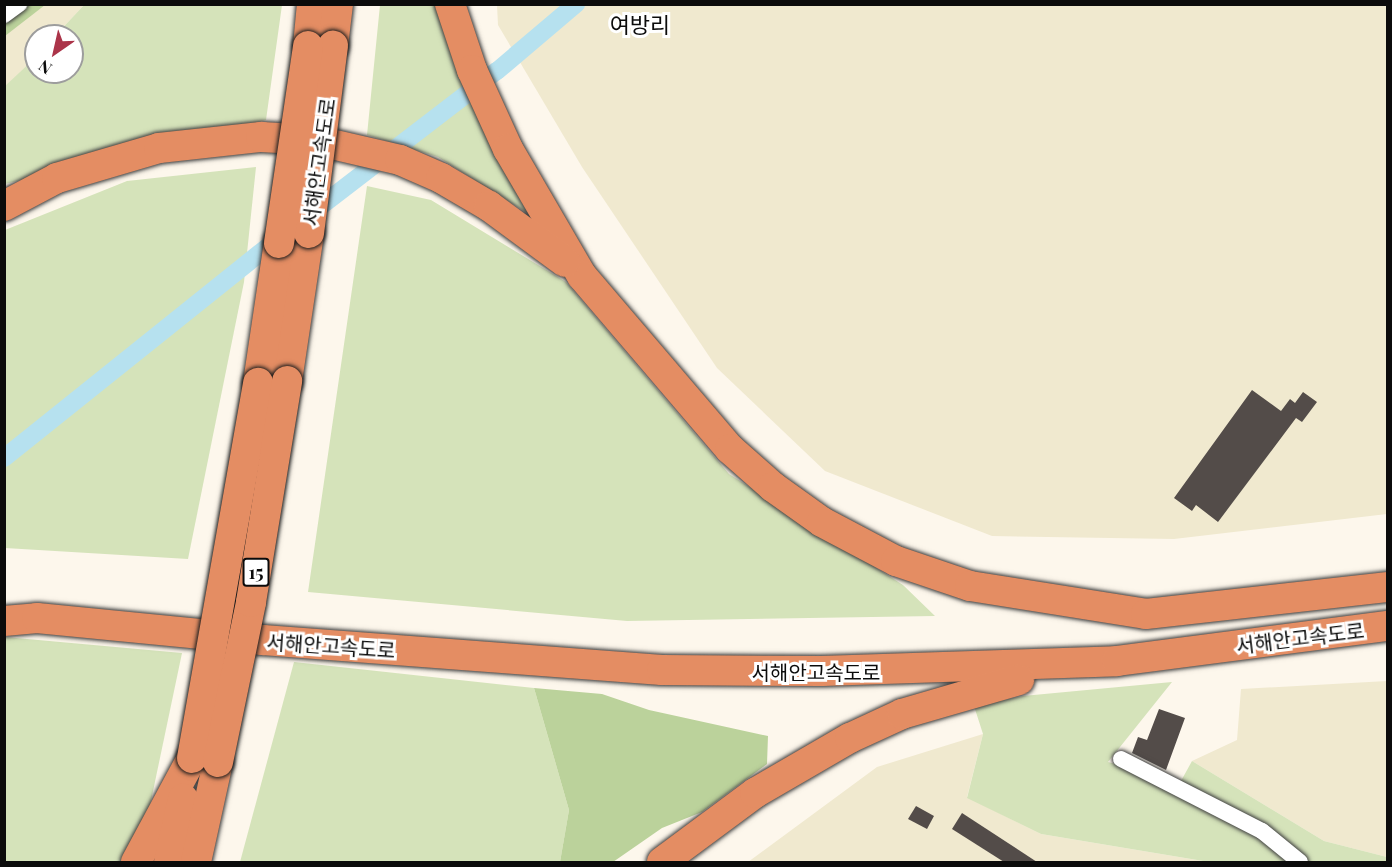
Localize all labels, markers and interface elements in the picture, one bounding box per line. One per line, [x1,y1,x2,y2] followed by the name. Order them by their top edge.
[610,12,670,38] district label: 여방리
[24,24,84,84] north arrow
[34,56,55,80] text: N
[297,97,339,227] street label: 서해안고속도로
[242,557,270,587] road number: 15
[1235,617,1365,657] street label: 서해안고속도로
[266,629,396,661] street label: 서해안고속도로
[752,659,880,683] street label: 서해안고속도로

